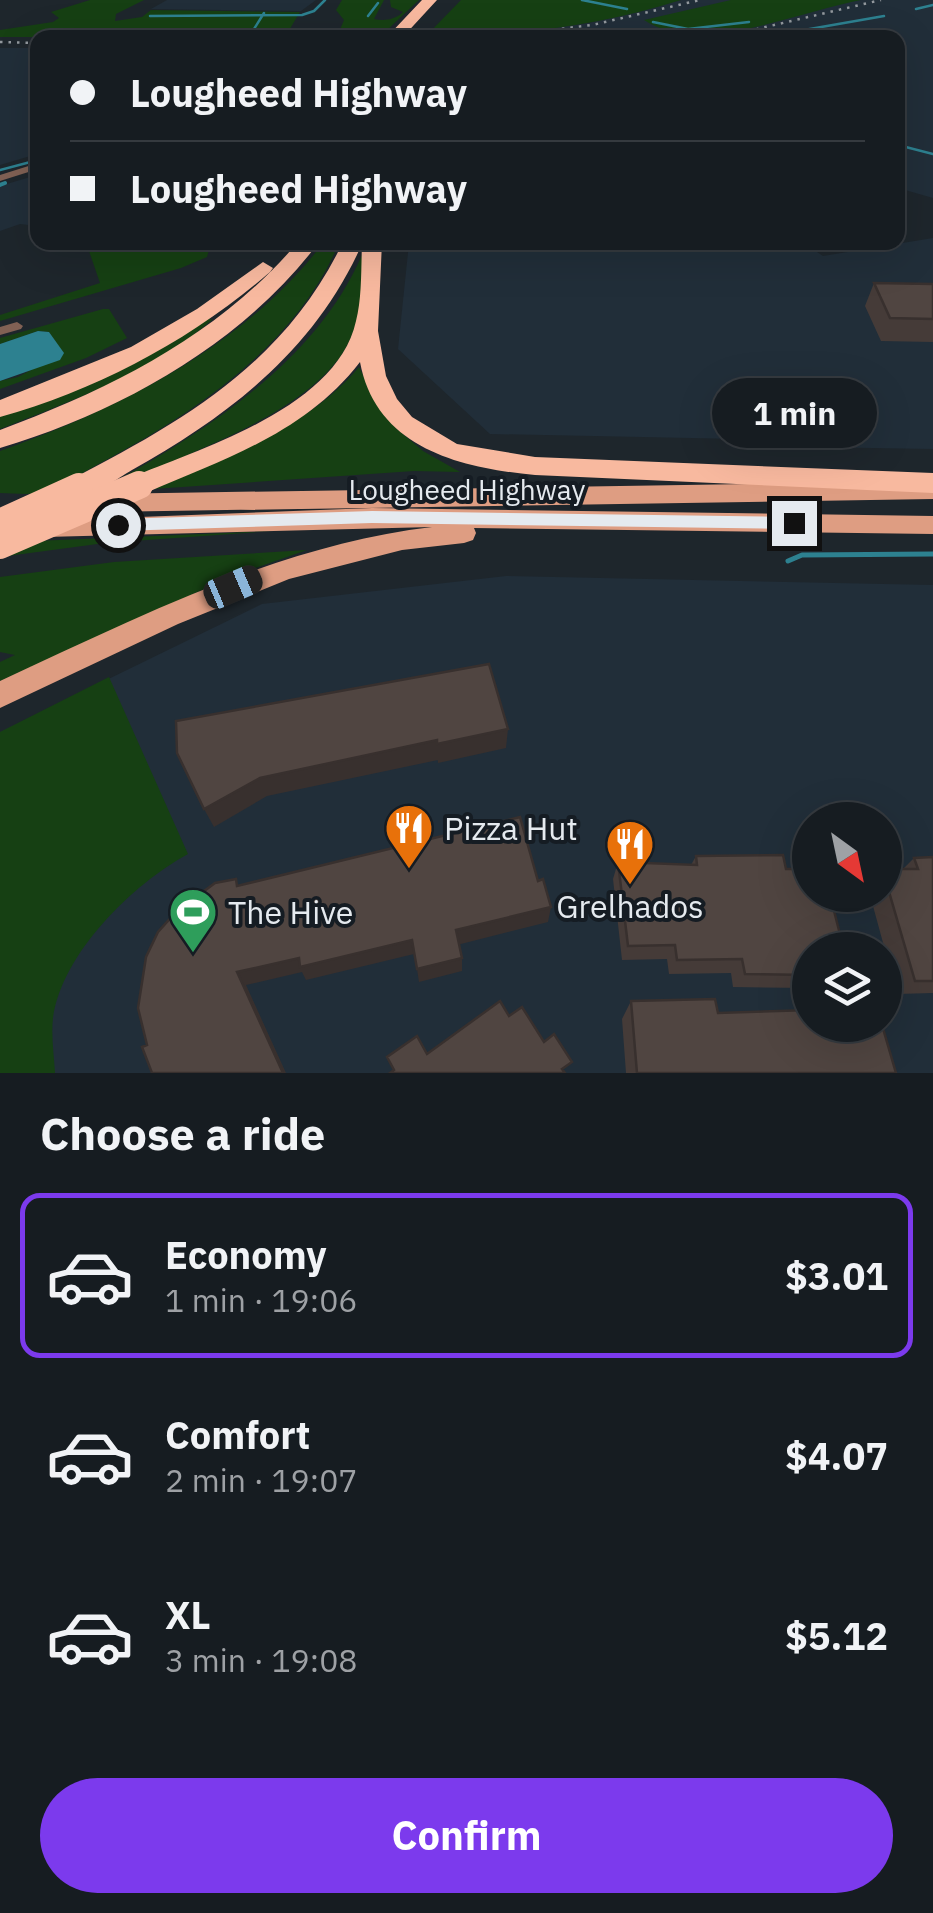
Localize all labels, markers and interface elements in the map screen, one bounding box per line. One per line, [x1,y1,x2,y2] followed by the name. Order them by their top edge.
[130,68,467,117] text: Lougheed Highway
[130,164,467,213] text: Lougheed Highway
[712,378,876,448] callout: 1 min
[753,392,836,434] text: 1 min
[349,471,586,508] street label: Lougheed Highway
[772,501,817,546] route end
[96,503,141,548] route start
[200,561,266,613] car
[383,802,435,870] restaurant icon: Pizza Hut
[792,802,902,912] north arrow
[792,802,902,1042] map controls
[444,807,578,849] place label: Pizza Hut
[604,818,656,886] restaurant icon: Grelhados
[556,885,704,927] place label: Grelhados
[167,886,219,954] sports icon: The Hive
[228,891,353,933] place label: The Hive
[792,932,902,1042] button: layers
[40,1104,325,1162] text: Choose a ride
[165,1230,327,1279] text: Economy
[45,1231,135,1321] icon: car
[785,1251,888,1300] text: $3.01
[165,1279,358,1321] text: 1 min · 19:06
[165,1410,310,1459] text: Comfort
[45,1411,135,1501] icon: car
[785,1431,888,1480] text: $4.07
[165,1459,358,1501] text: 2 min · 19:07
[165,1590,211,1639] text: XL
[45,1591,135,1681] icon: car
[785,1611,888,1660] text: $5.12
[165,1639,358,1681] text: 3 min · 19:08
[40,1778,893,1893] button: Confirm

